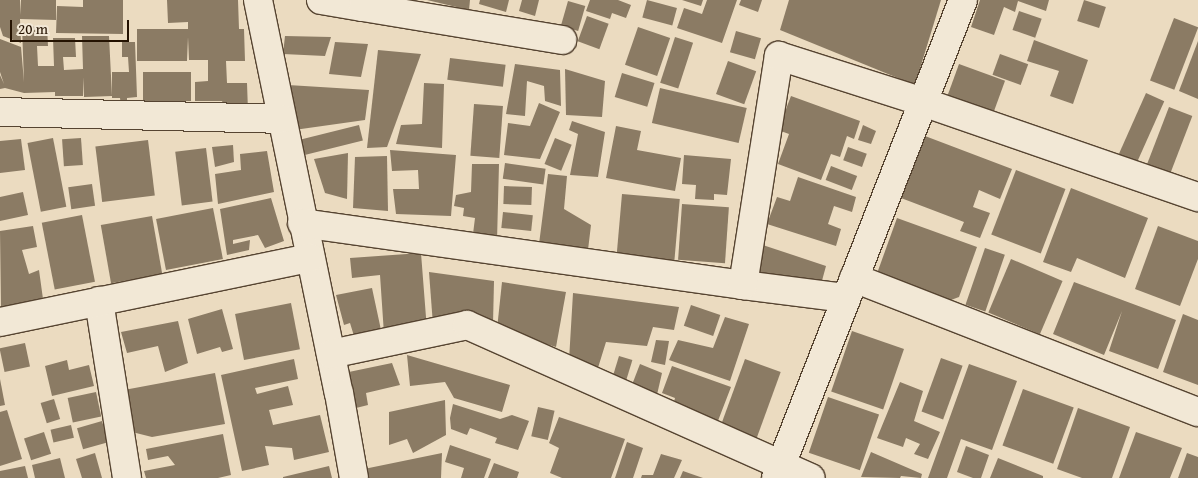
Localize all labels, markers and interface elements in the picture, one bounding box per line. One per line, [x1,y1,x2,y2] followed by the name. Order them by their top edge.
[12,10,131,42] scale bar
[18,18,48,39] text: 20 m

